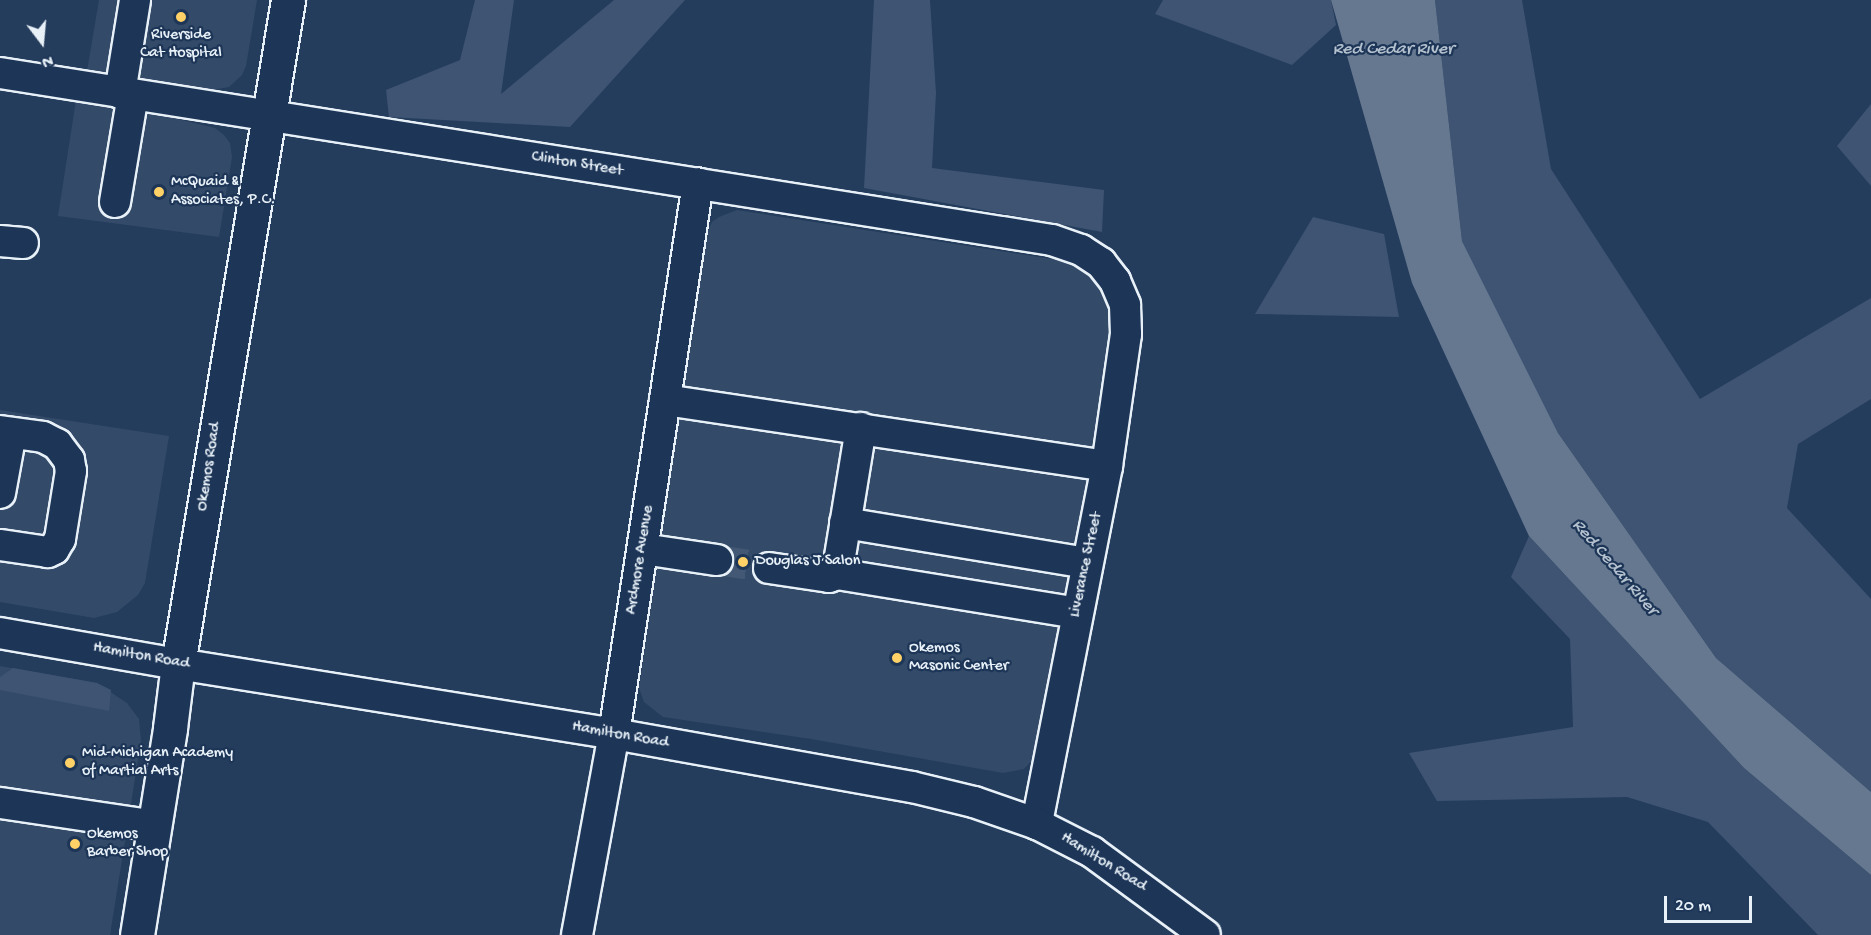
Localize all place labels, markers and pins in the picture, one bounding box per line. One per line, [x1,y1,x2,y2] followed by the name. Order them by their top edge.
[174,10,188,24] marker: Riverside Cat Hospital
[140,26,222,64] place label: Riverside Cat Hospital
[171,173,275,211] place label: McQuaid & Associates, P.C.
[152,185,166,199] marker: McQuaid & Associates, P.C.
[755,552,860,572] place label: Douglas J Salon
[736,555,750,569] marker: Douglas J Salon
[909,639,1008,677] place label: Okemos Masonic Center
[890,651,904,665] marker: Okemos Masonic Center
[82,744,233,782] place label: Mid-Michigan Academy of Martial Arts
[63,756,77,770] marker: Mid-Michigan Academy of Martial Arts
[87,825,168,863] place label: Okemos Barber Shop
[68,837,82,851] marker: Okemos Barber Shop

